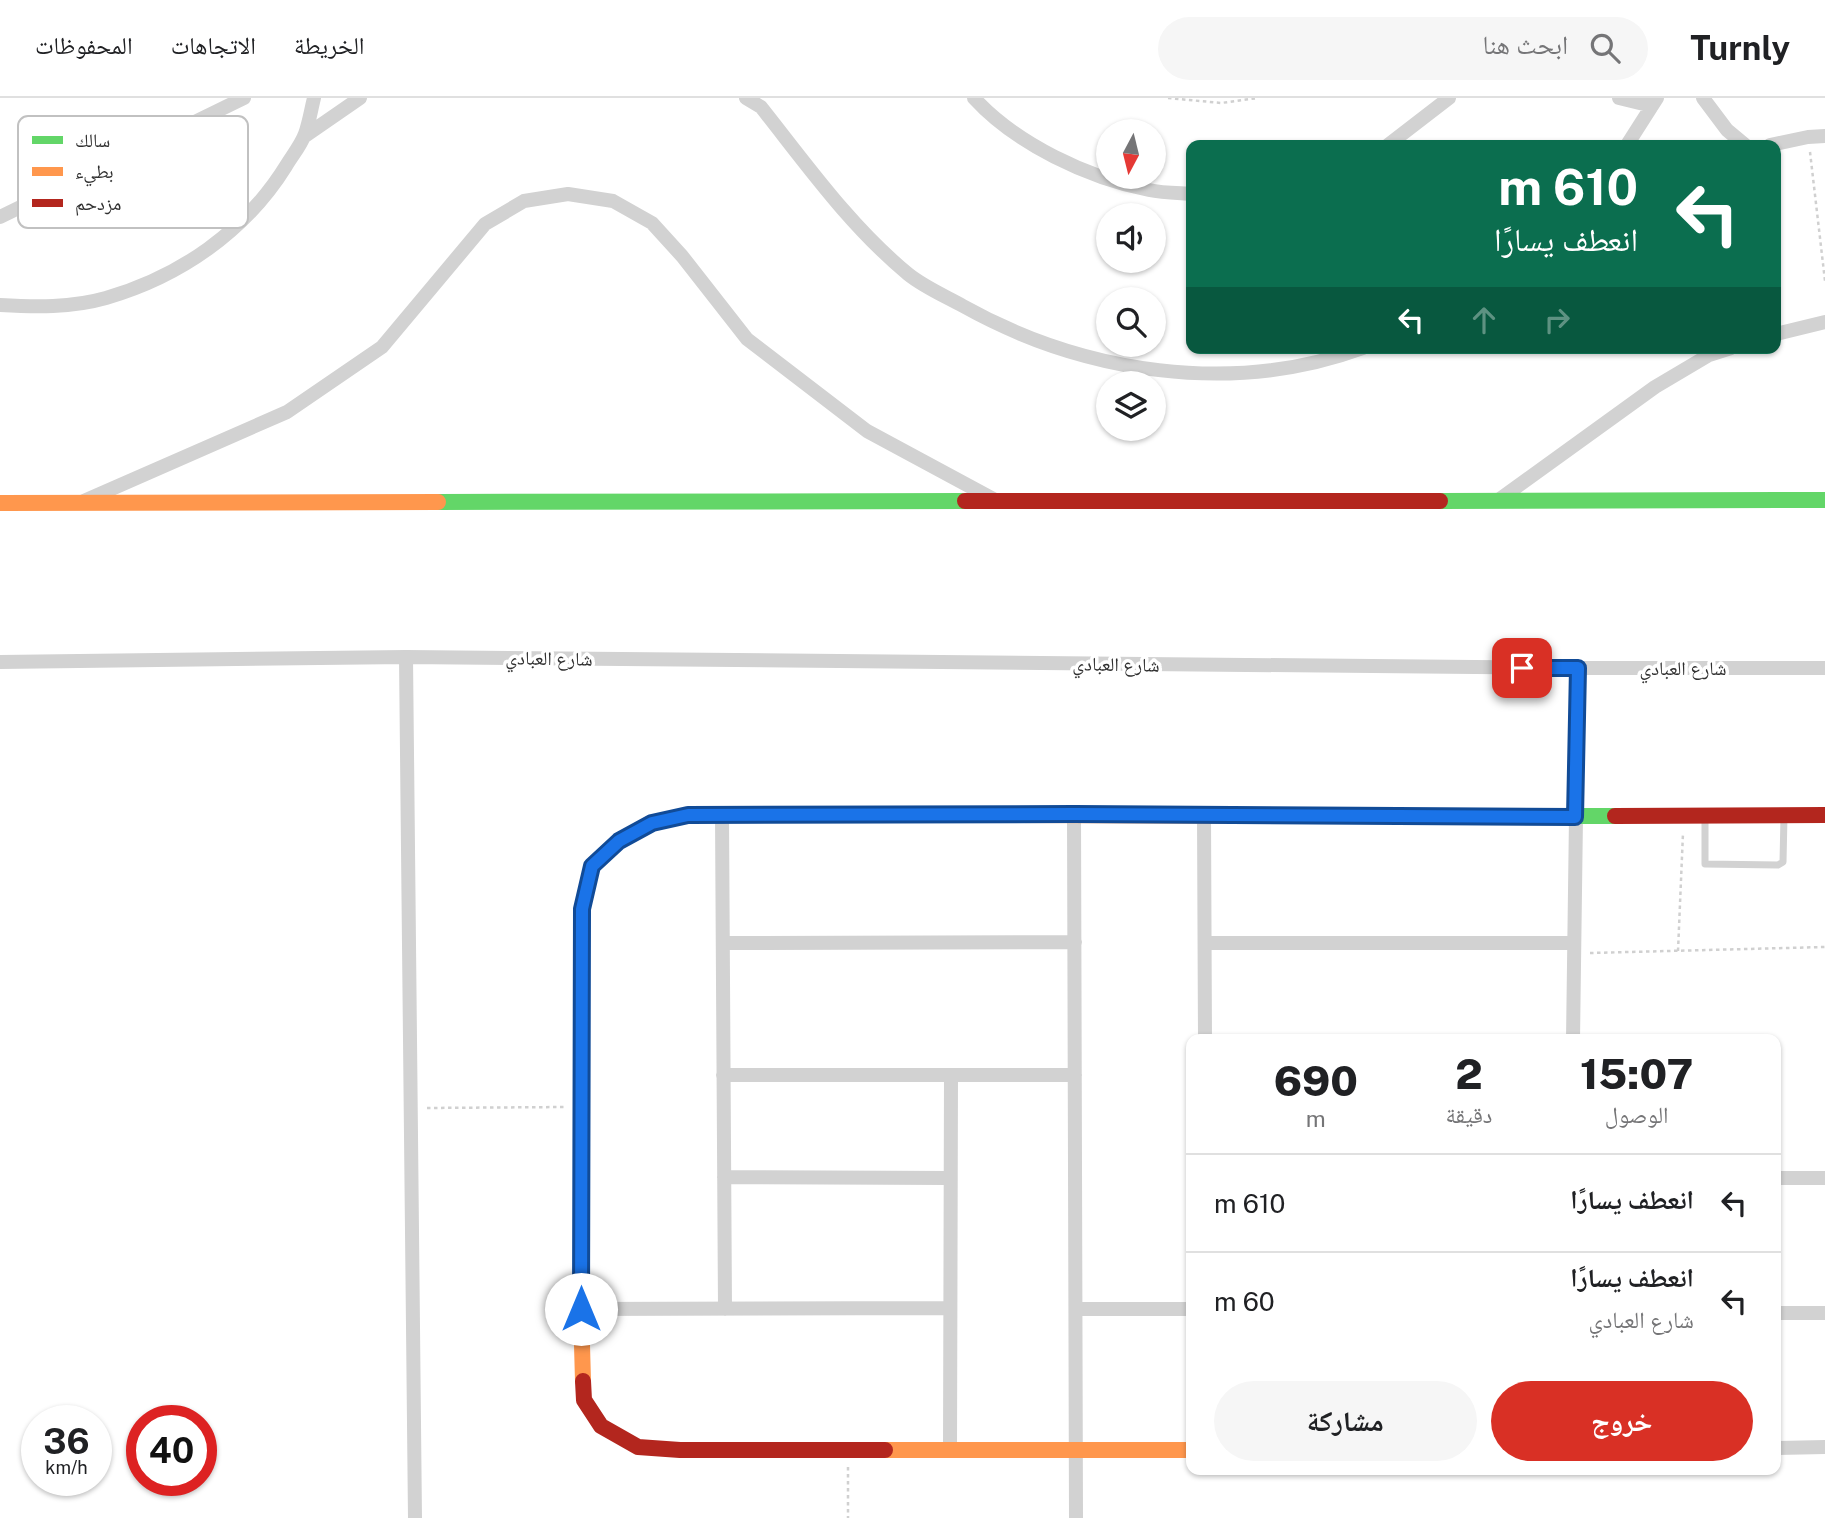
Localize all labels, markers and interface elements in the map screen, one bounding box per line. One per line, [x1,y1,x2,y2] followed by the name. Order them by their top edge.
[1158,17,1648,80] search box
[1483,29,1568,60] text: ابحث هنا
[1586,29,1624,67] icon: search
[1690,29,1790,67] text: Turnly
[35,31,133,59] text: المحفوظات
[171,31,256,59] text: الاتجاهات
[294,31,365,59] text: الخريطة
[18,116,248,228] legend
[1096,119,1166,189] north arrow
[1096,119,1166,441] map controls
[75,129,110,151] text: سالك
[1498,158,1638,216] text: 610 m
[75,160,114,187] text: بطيء
[1662,168,1753,259] icon: left
[75,192,121,216] text: مزدحم
[1096,203,1166,273] button: sound
[1494,221,1638,258] text: انعطف يسارًا
[1096,287,1166,357] button: search
[1392,301,1430,339] icon: left
[1465,301,1503,339] icon: ahead
[1538,301,1576,339] icon: right
[1096,371,1166,441] button: layers
[1492,638,1552,698] pin
[505,646,593,675] street label: شارع العبادي
[1503,649,1541,687] icon: arrive
[1072,652,1160,681] street label: شارع العبادي
[1639,657,1727,684] street label: شارع العبادي
[1455,1049,1483,1098] text: 2
[1580,1049,1693,1098] text: 15:07
[1274,1056,1358,1105] text: 690
[1446,1101,1492,1128] text: دقيقة
[1605,1101,1669,1128] text: الوصول
[1306,1105,1326,1132] text: m
[1570,1184,1694,1215] text: انعطف يسارًا
[1715,1184,1753,1222] icon: left
[1214,1188,1286,1219] text: 610 m
[1570,1262,1694,1293] text: انعطف يسارًا
[544,1272,618,1346] position arrow
[1715,1282,1753,1320] icon: left
[1214,1286,1275,1317] text: 60 m
[1589,1306,1694,1333] text: شارع العبادي
[1214,1381,1477,1461] button: مشاركة
[1491,1381,1753,1461] button: خروج
[126,1405,217,1496] speed limit sign: 40
[43,1421,90,1462] text: 36
[45,1457,88,1478] text: km/h

